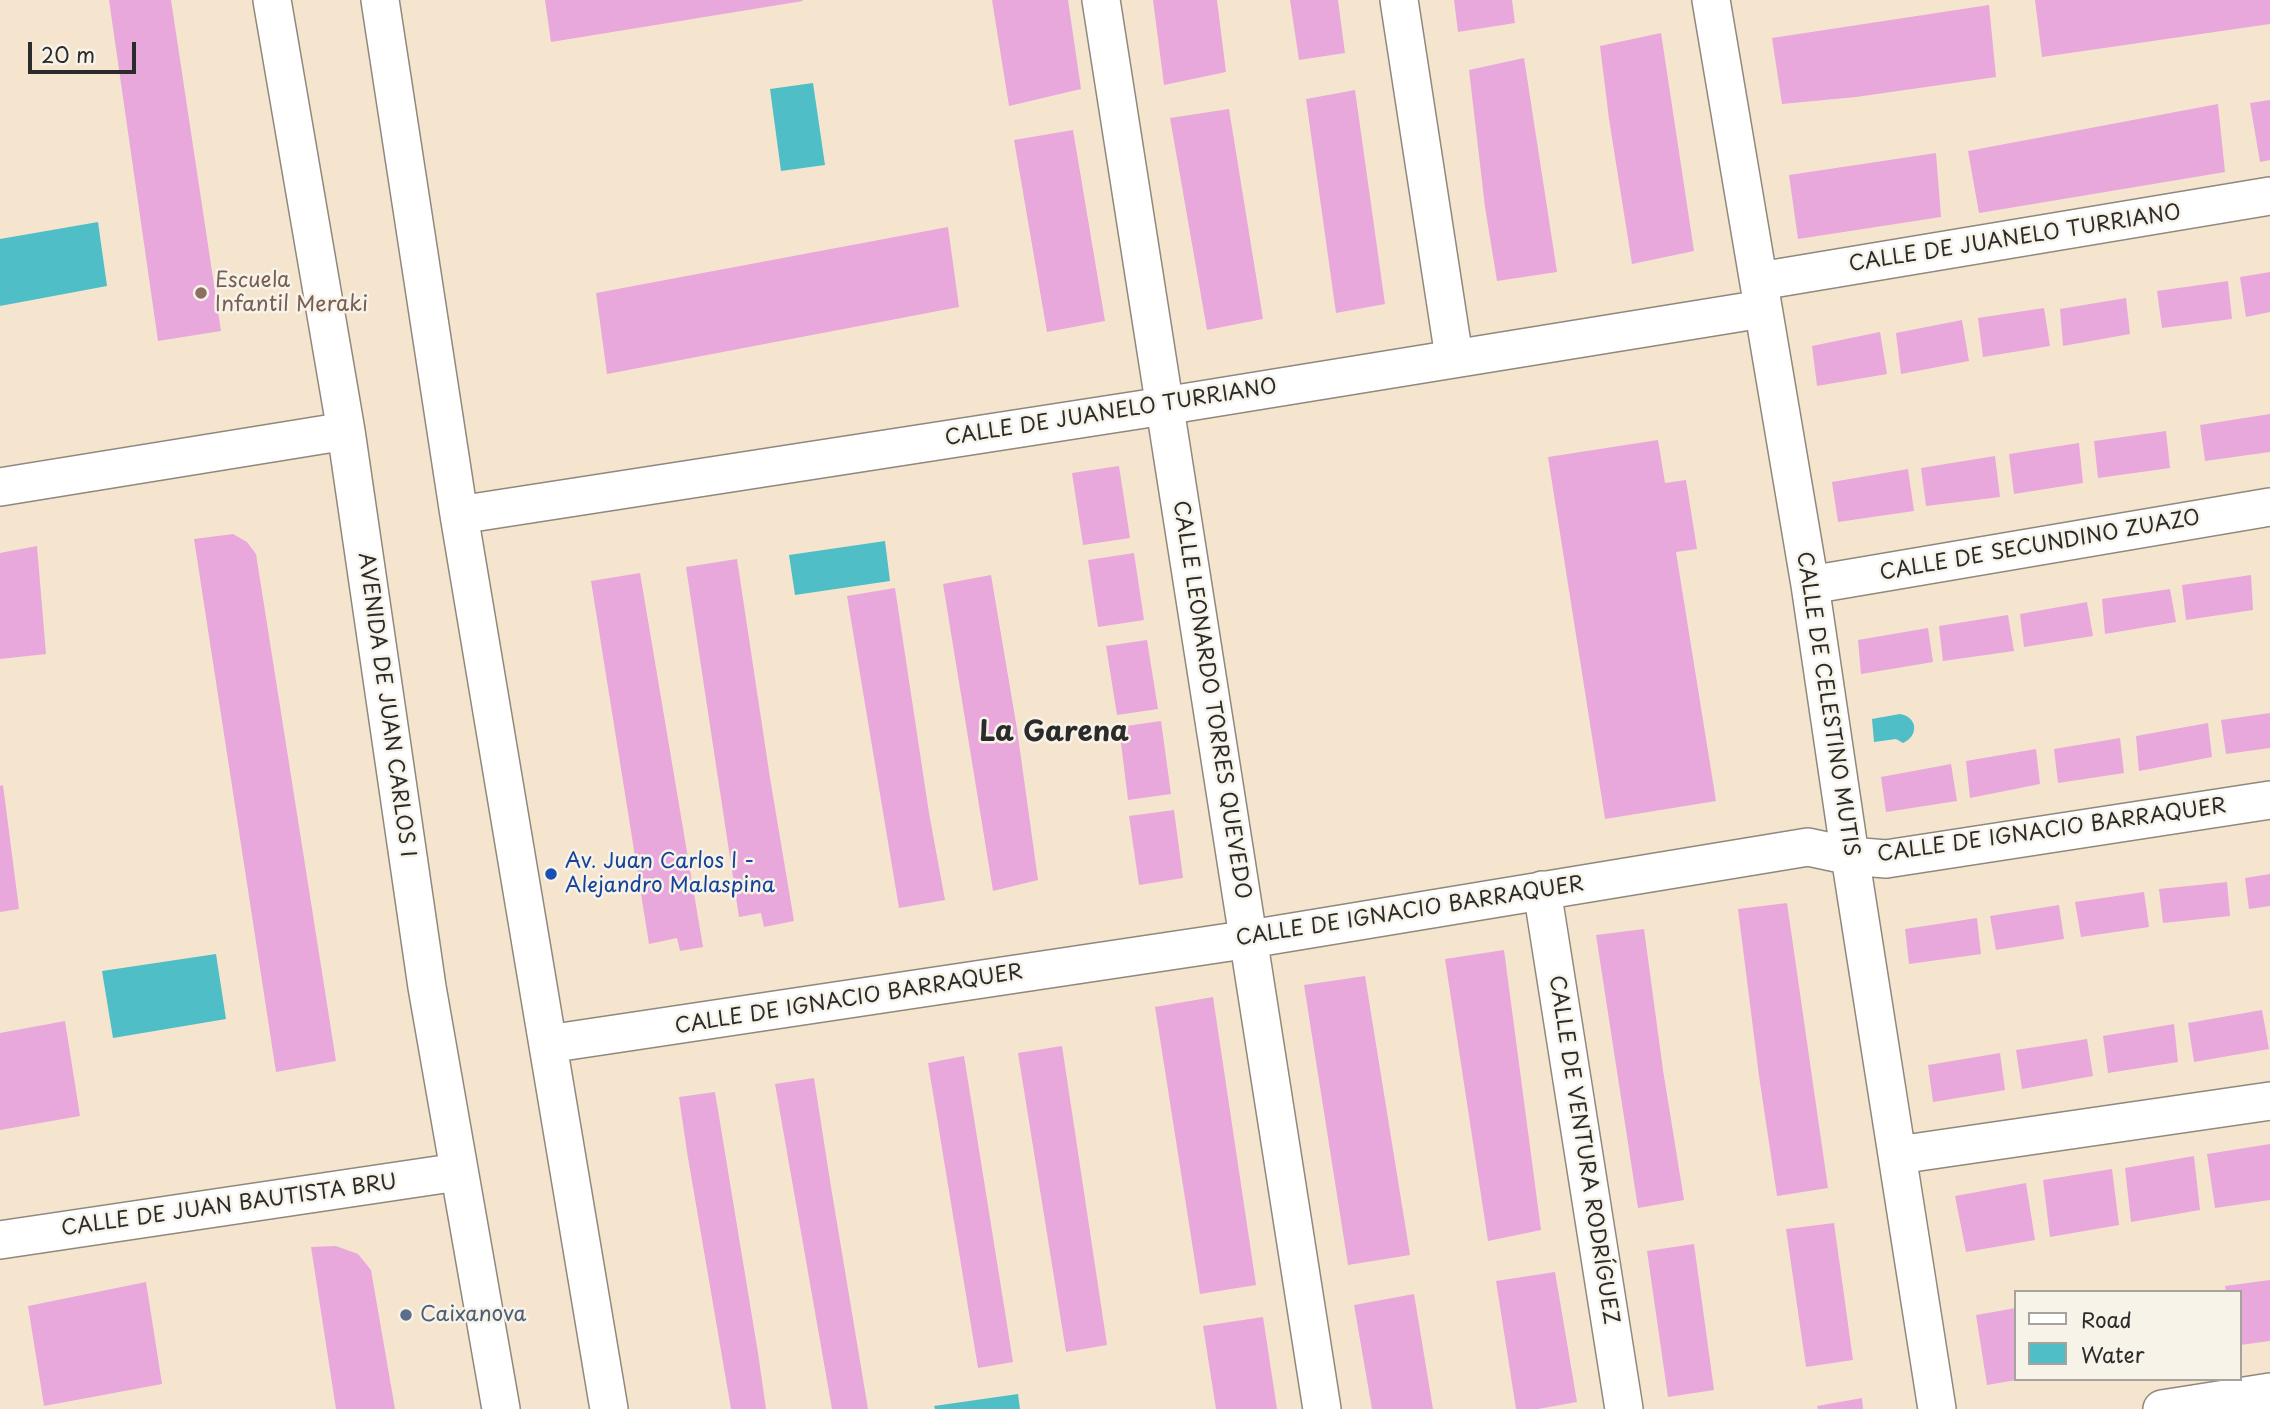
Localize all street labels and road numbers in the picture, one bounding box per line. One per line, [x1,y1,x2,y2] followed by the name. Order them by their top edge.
[1847,200,2183,278] street label: CALLE DE JUANELO TURRIANO
[943,374,1279,452] street label: CALLE DE JUANELO TURRIANO
[1167,499,1255,901] street label: CALLE LEONARDO TORRES QUEVEDO
[1878,505,2202,587] street label: CALLE DE SECUNDINO ZUAZO
[1790,550,1864,858] street label: CALLE DE CELESTINO MUTIS
[352,551,420,859] street label: AVENIDA DE JUAN CARLOS I
[1876,794,2228,868] street label: CALLE DE IGNACIO BARRAQUER
[1234,872,1586,952] street label: CALLE DE IGNACIO BARRAQUER
[673,960,1025,1040] street label: CALLE DE IGNACIO BARRAQUER
[1543,974,1623,1326] street label: CALLE DE VENTURA RODRÍGUEZ
[60,1170,398,1242] street label: CALLE DE JUAN BAUTISTA BRU

